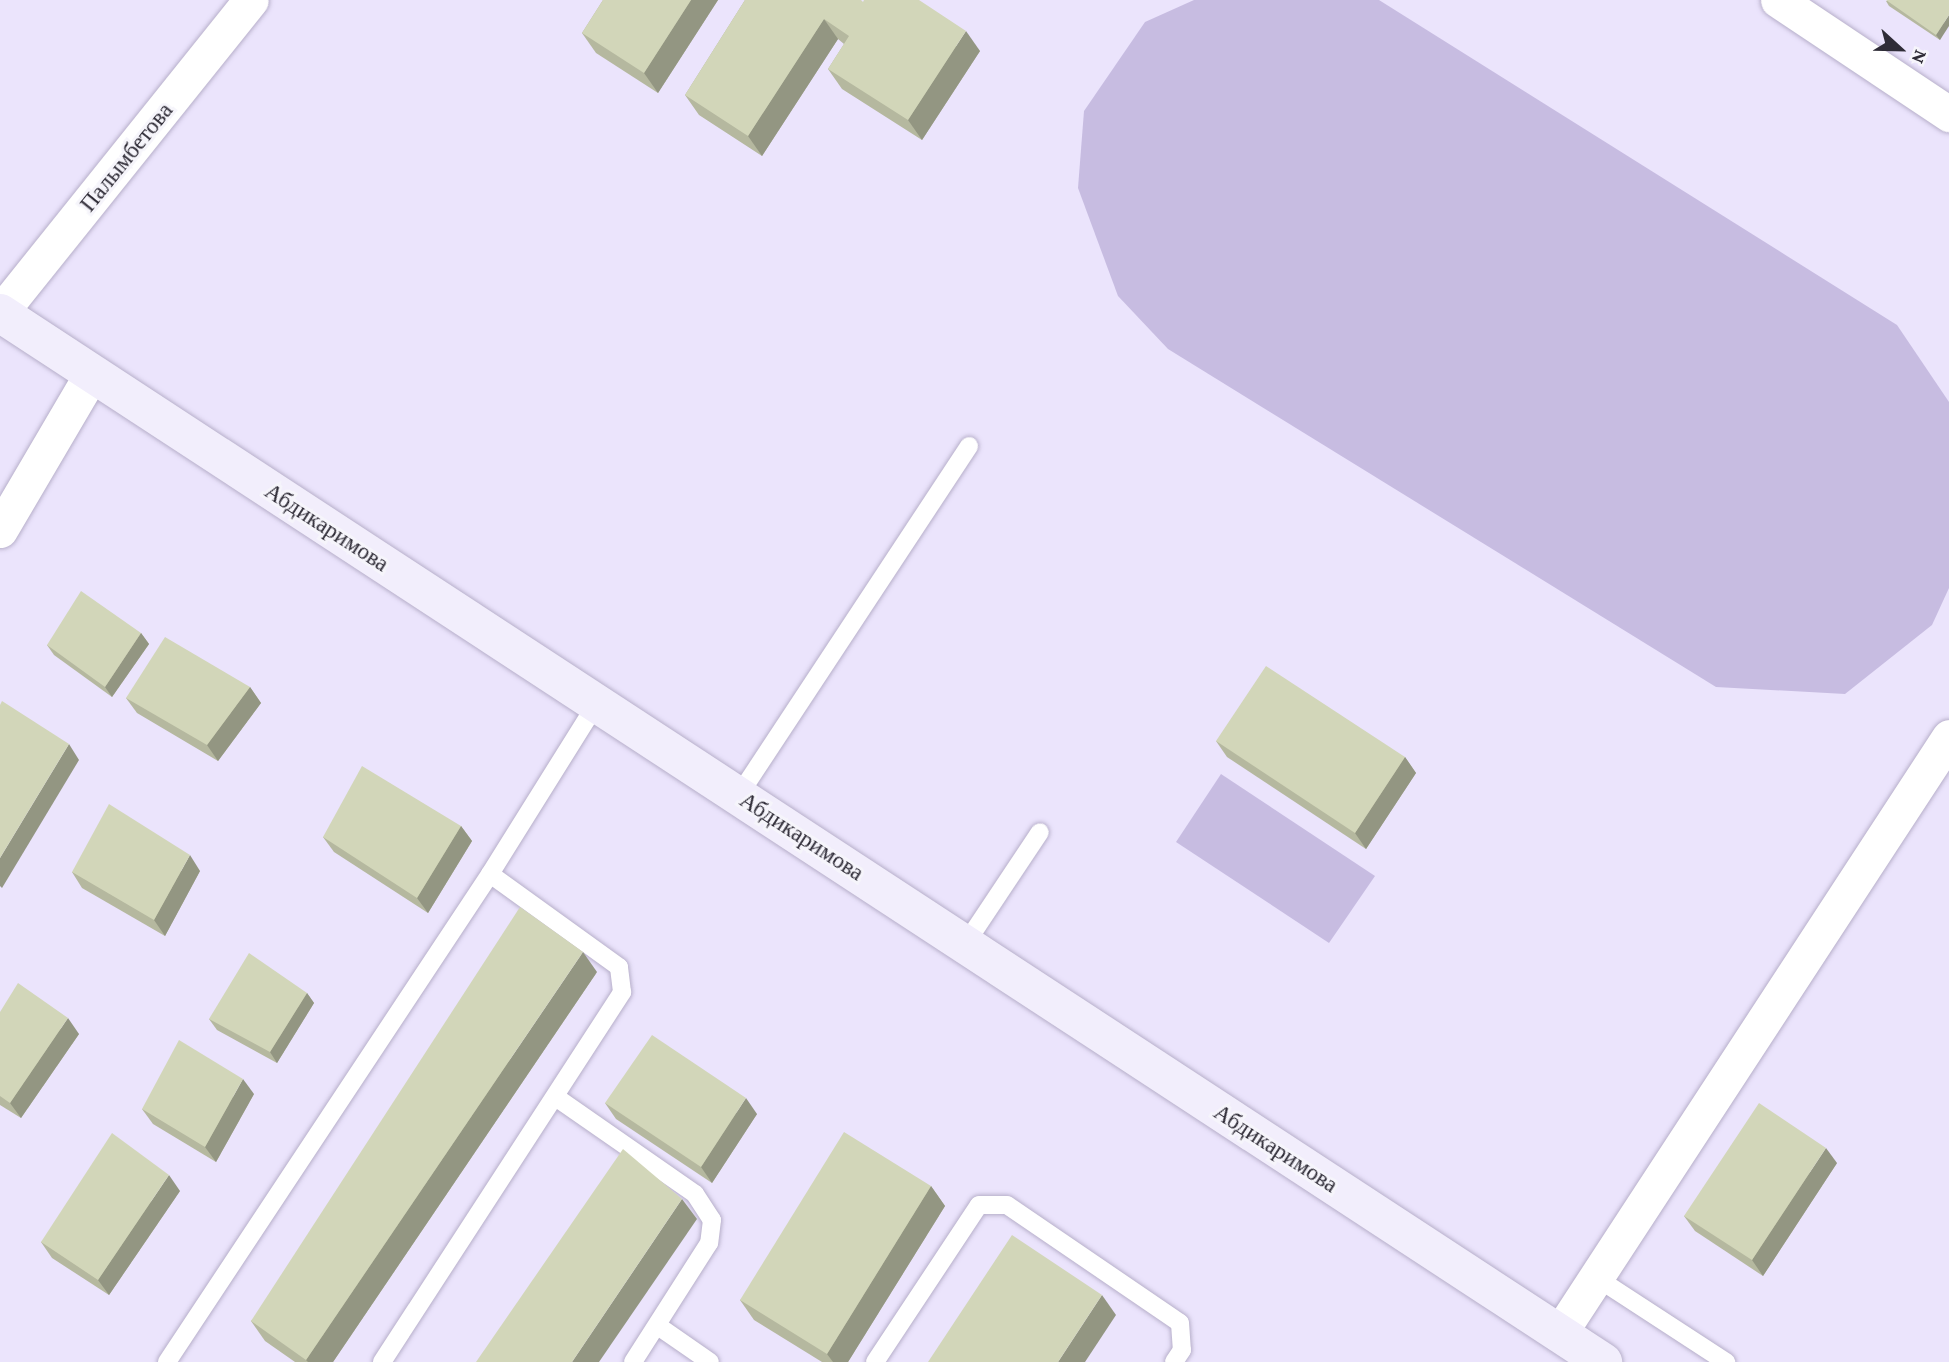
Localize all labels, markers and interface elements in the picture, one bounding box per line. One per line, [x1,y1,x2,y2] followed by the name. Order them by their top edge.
[1865,14,1935,84] north arrow
[1908,47,1932,67] text: N
[74,97,178,217] street label: Палымбетова
[260,477,394,577] street label: Абдикаримова
[735,786,869,886] street label: Абдикаримова
[1209,1098,1343,1198] street label: Абдикаримова

